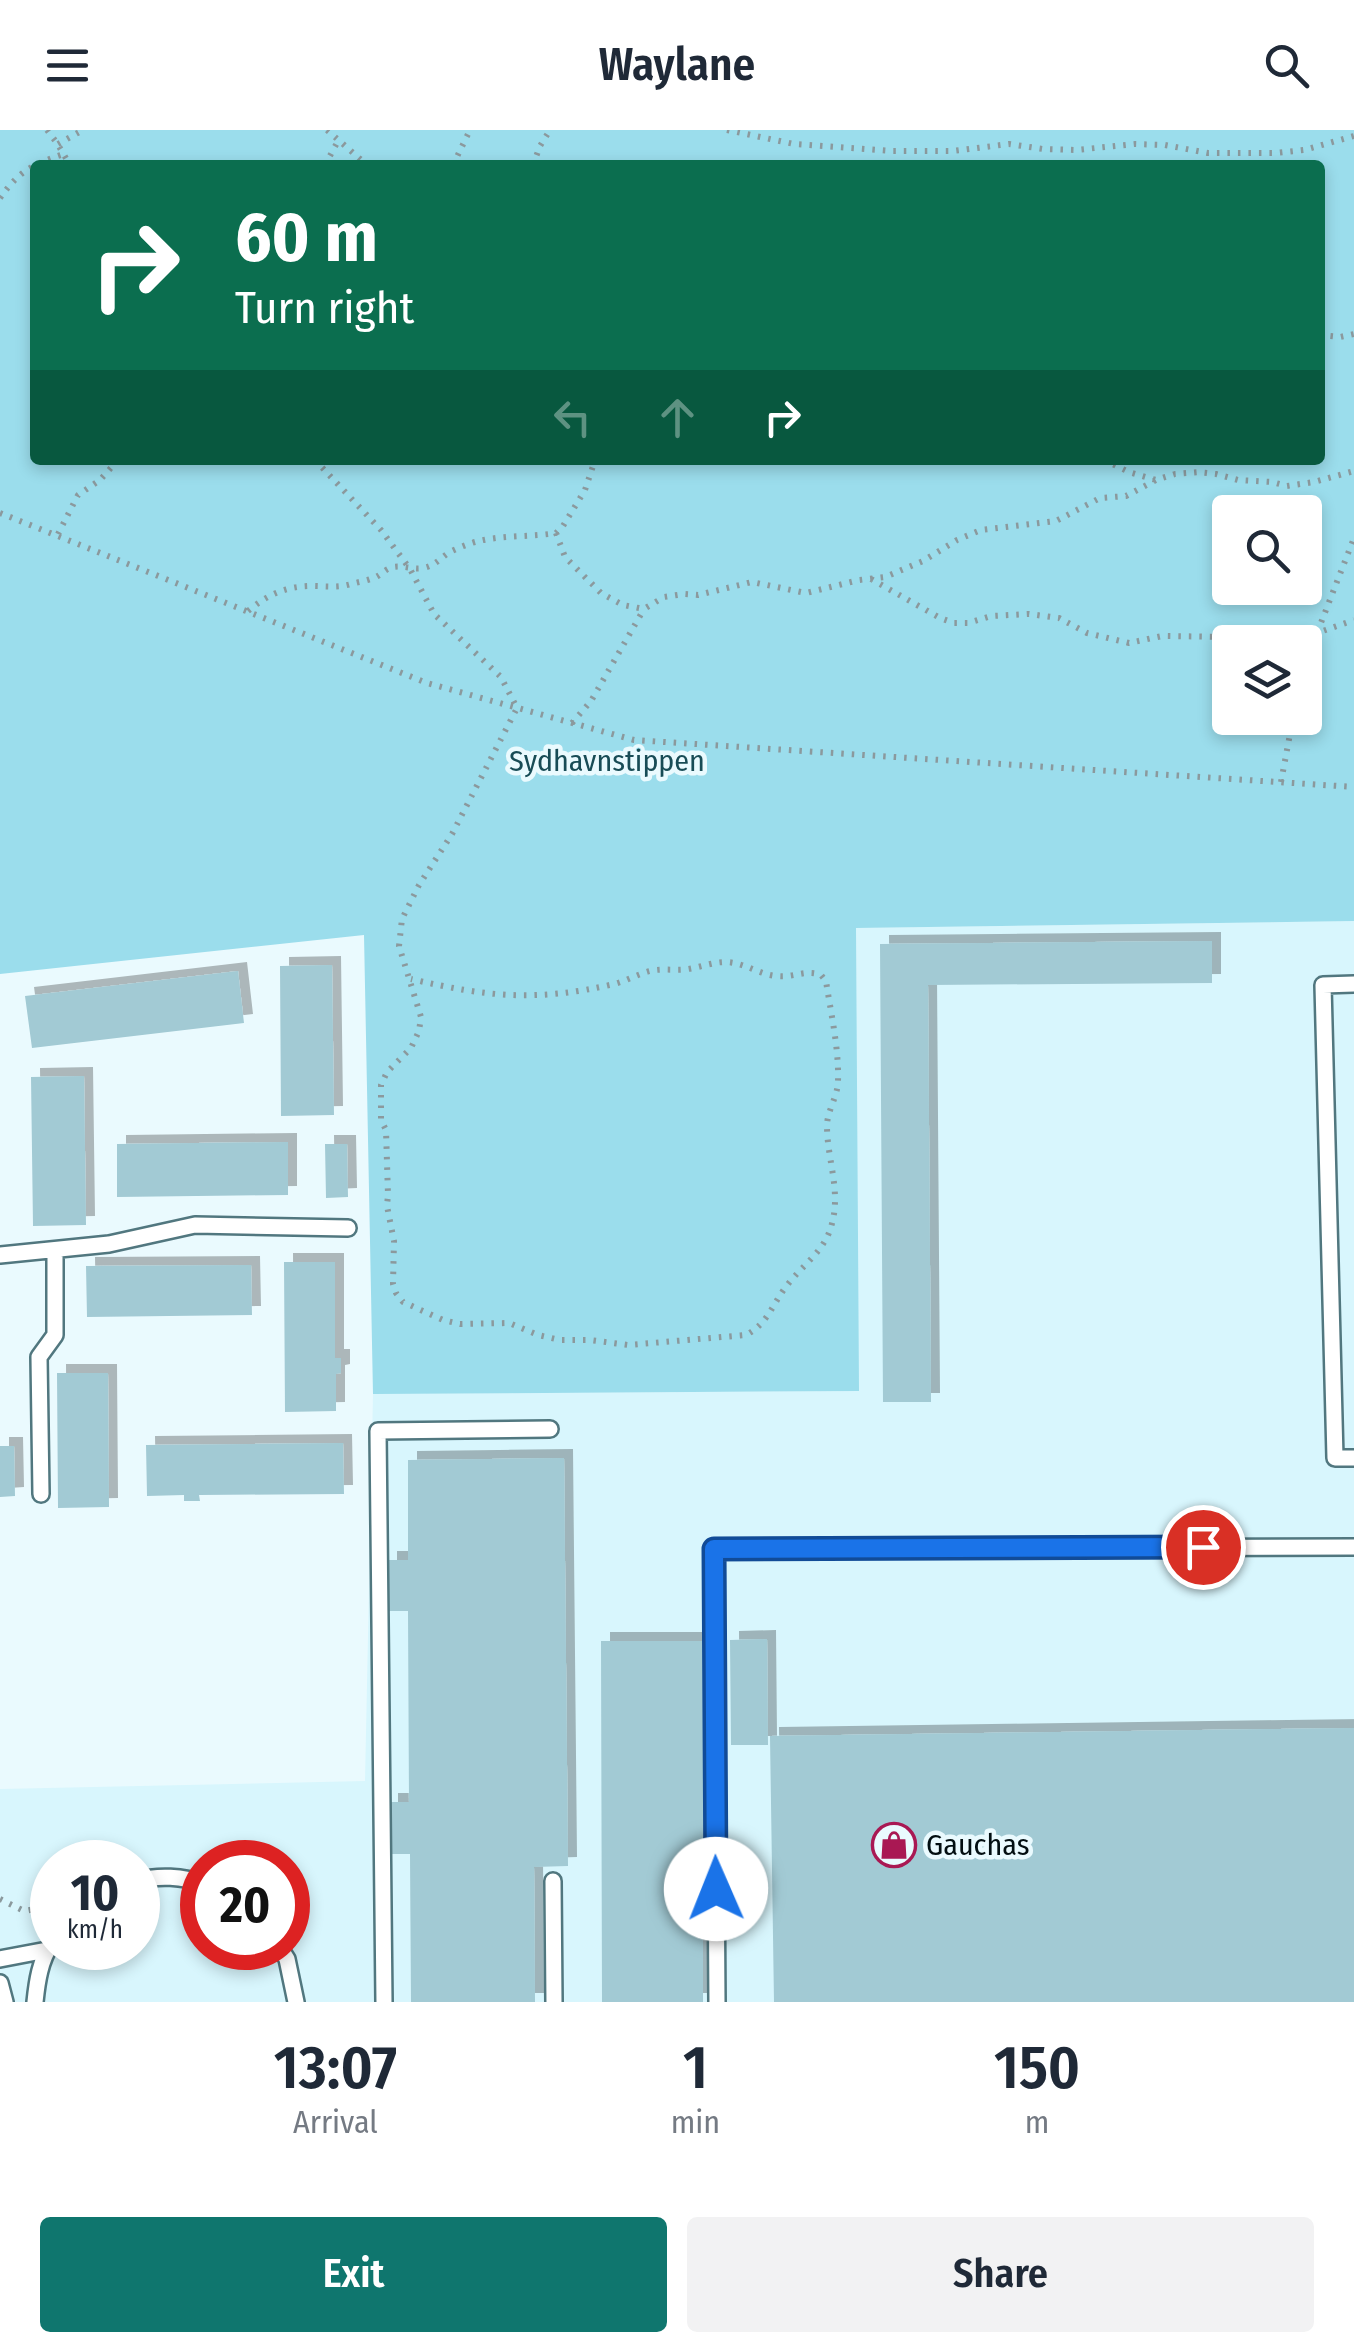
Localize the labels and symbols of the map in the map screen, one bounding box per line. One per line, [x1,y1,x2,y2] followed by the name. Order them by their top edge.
[509,743,705,779] park label: Sydhavnstippen
[1161,1505,1246,1590] pin
[871,1822,917,1868] shop icon: Gauchas
[926,1827,1030,1863] place label: Gauchas
[664,1837,768,1941] position arrow
[180,1840,310,1970] speed limit sign: 20

